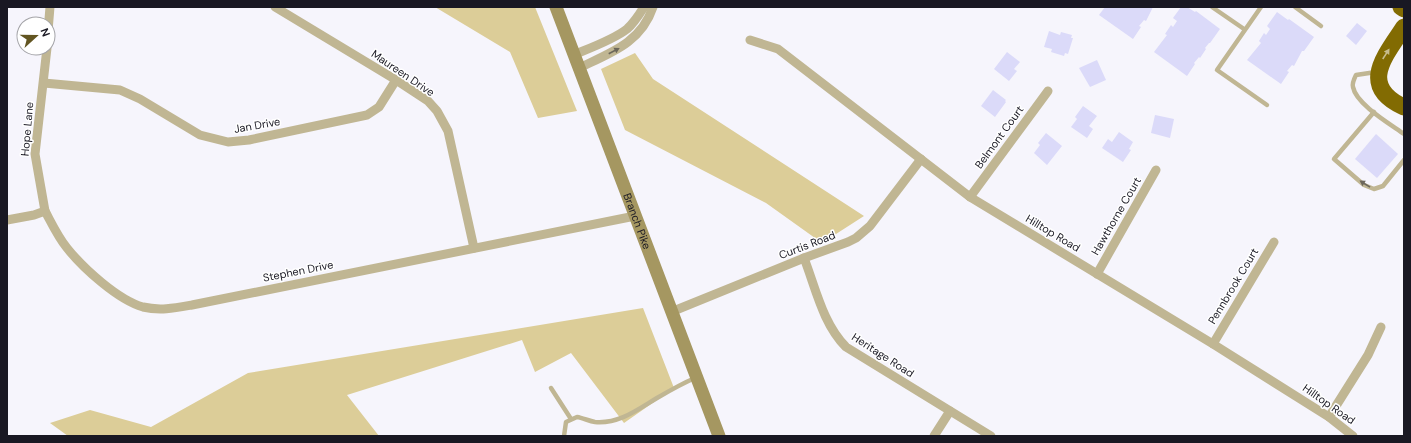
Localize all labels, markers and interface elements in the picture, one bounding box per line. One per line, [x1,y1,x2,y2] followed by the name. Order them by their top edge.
[16,16,56,56] north arrow
[37,26,53,39] text: N
[369,47,437,99] street label: Maureen Drive
[608,48,620,55] one-way arrow
[1382,49,1390,59] one-way arrow
[18,101,36,157] street label: Hope Lane
[971,103,1027,171] street label: Belmont Court
[233,114,281,136] street label: Jan Drive
[1088,175,1144,257] street label: Hawthorne Court
[1359,180,1371,187] one-way arrow
[620,191,654,251] street label: Branch Pike
[1023,211,1083,255] street label: Hilltop Road
[777,228,837,262] street label: Curtis Road
[1205,245,1261,327] street label: Pennbrook Court
[262,257,334,285] street label: Stephen Drive
[849,330,917,380] street label: Heritage Road
[1300,381,1358,427] street label: Hilltop Road

